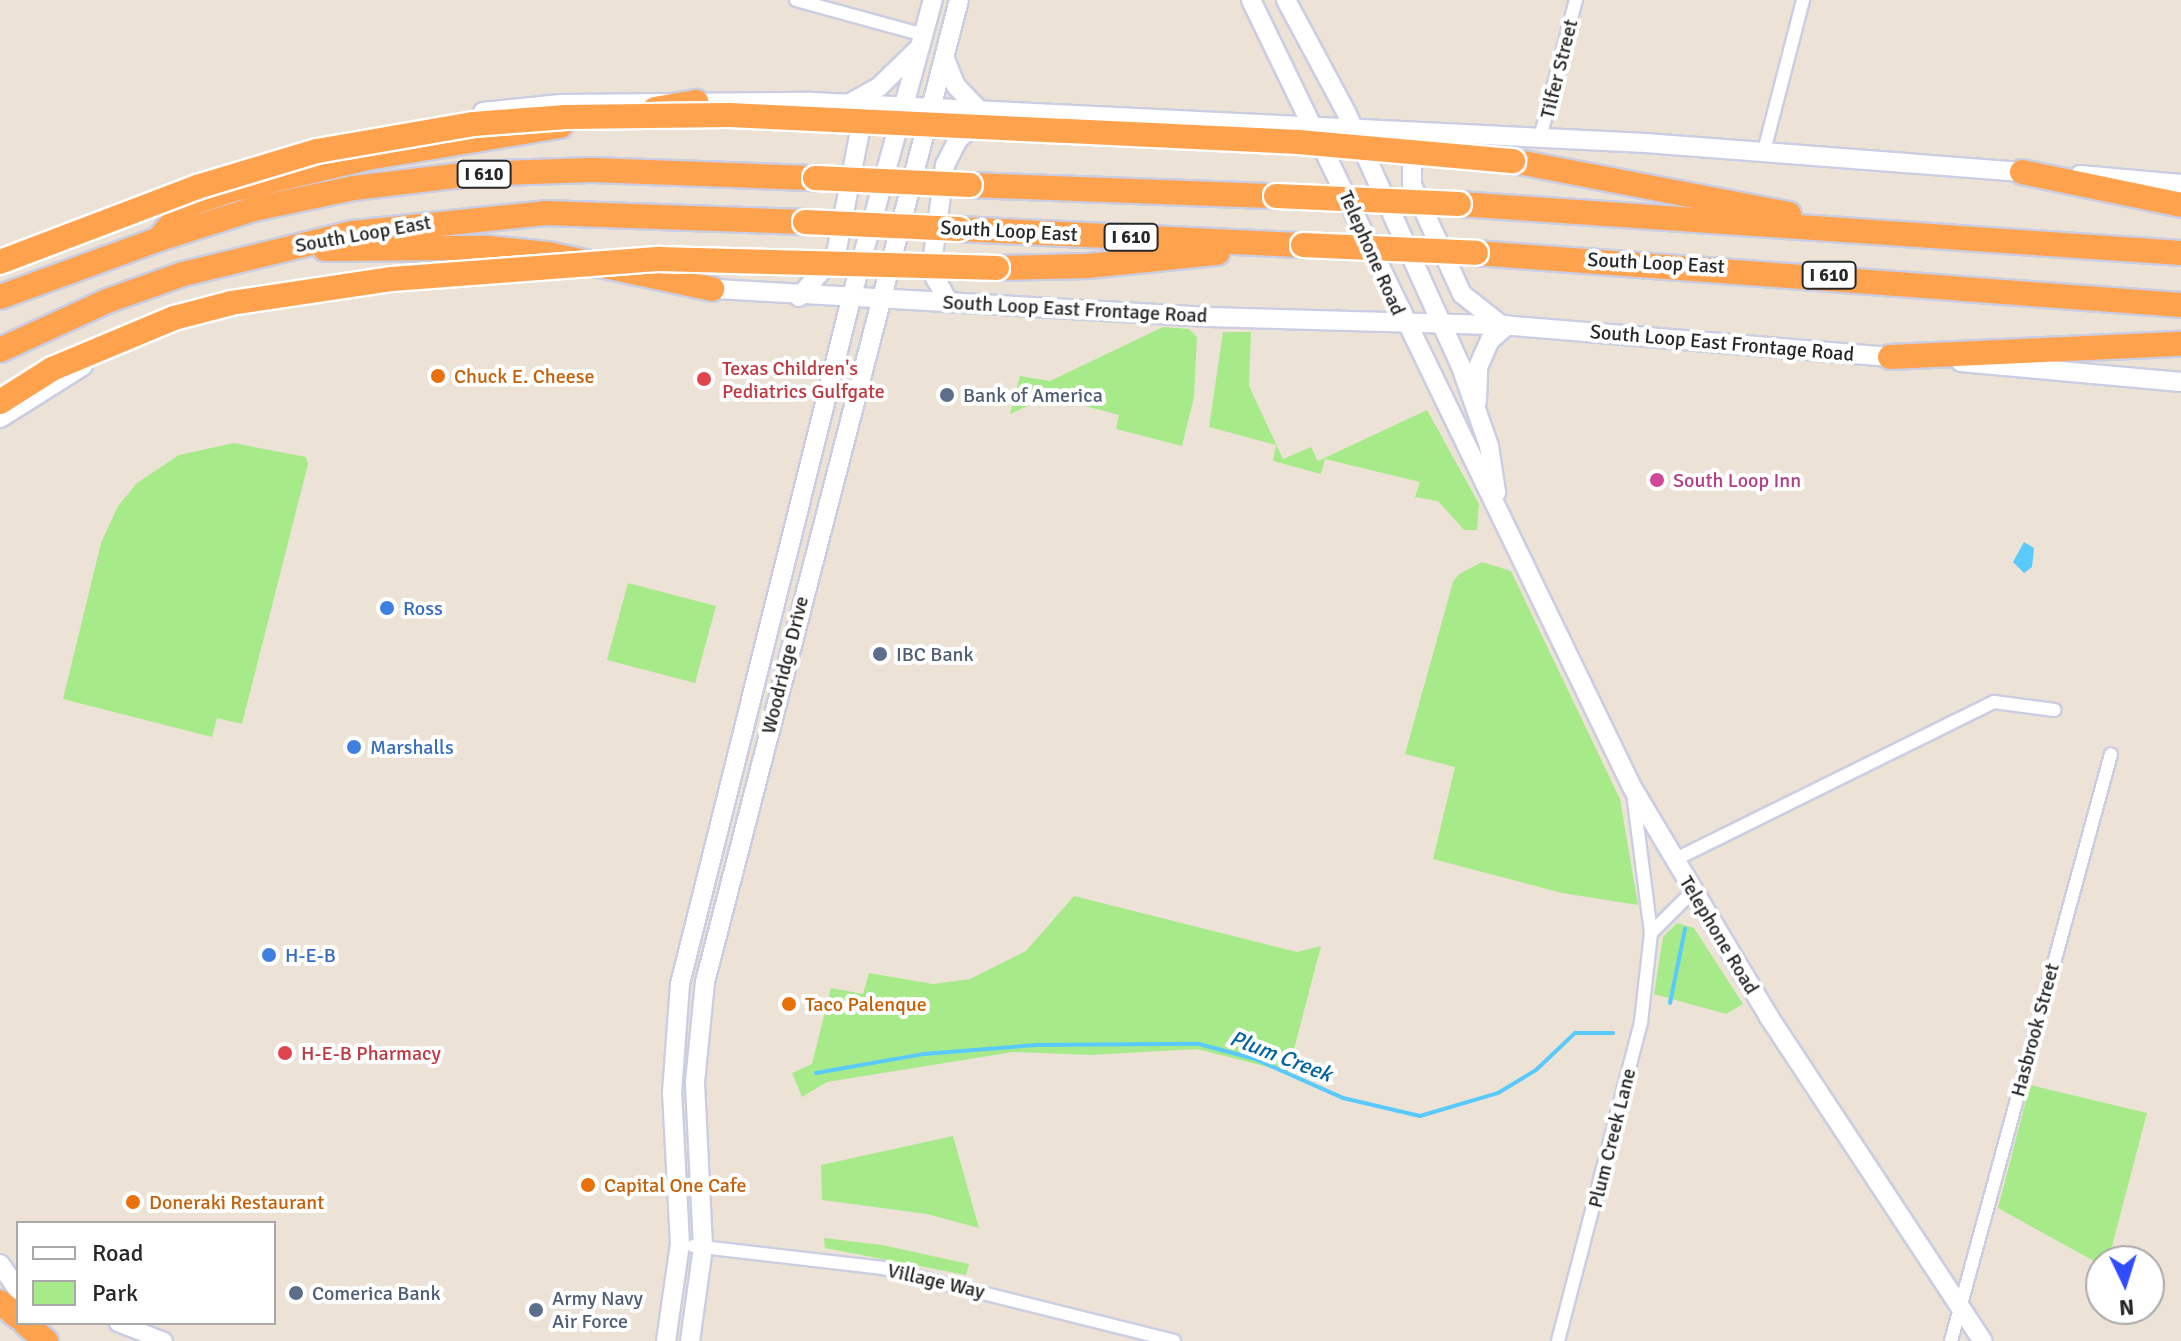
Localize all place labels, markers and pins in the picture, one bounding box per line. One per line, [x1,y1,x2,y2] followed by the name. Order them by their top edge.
[722,356,885,403] place label: Texas Children's Pediatrics Gulfgate
[454,364,594,388] place label: Chuck E. Cheese
[429,367,447,385] marker: Chuck E. Cheese
[693,368,715,390] marker: Texas Children's Pediatrics Gulfgate
[963,383,1103,407] place label: Bank of America
[938,386,956,404] marker: Bank of America
[1673,468,1801,492] place label: South Loop Inn
[1648,471,1666,489] marker: South Loop Inn
[403,596,443,620] place label: Ross
[378,599,396,617] marker: Ross
[896,642,973,666] place label: IBC Bank
[871,645,889,663] marker: IBC Bank
[370,735,454,759] place label: Marshalls
[345,738,363,756] marker: Marshalls
[285,943,336,967] place label: H-E-B
[260,946,278,964] marker: H-E-B
[805,992,927,1016] place label: Taco Palenque
[780,995,798,1013] marker: Taco Palenque
[301,1041,441,1065] place label: H-E-B Pharmacy
[276,1044,294,1062] marker: H-E-B Pharmacy
[604,1173,746,1197] place label: Capital One Cafe
[579,1176,597,1194] marker: Capital One Cafe
[149,1190,324,1214] place label: Doneraki Restaurant
[124,1193,142,1211] marker: Doneraki Restaurant
[312,1281,441,1305] place label: Comerica Bank
[287,1284,305,1302] marker: Comerica Bank
[552,1286,643,1333] place label: Army Navy Air Force
[527,1301,545,1319] marker: Army Navy Air Force

